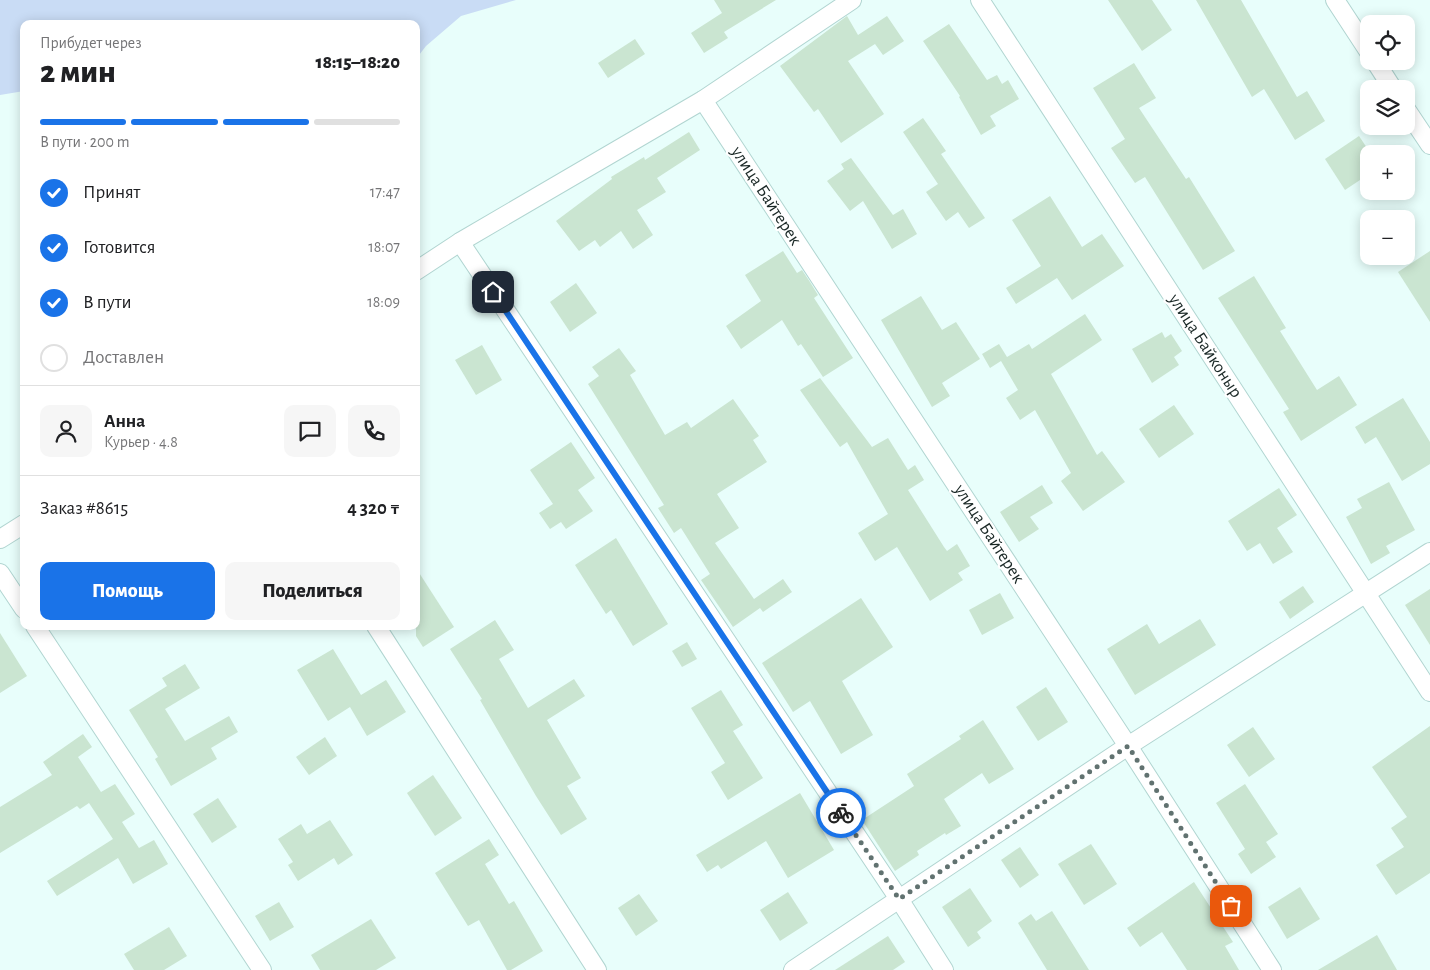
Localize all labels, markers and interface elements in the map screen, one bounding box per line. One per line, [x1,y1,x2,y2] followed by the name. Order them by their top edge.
[1360,15,1415,265] map controls
[1360,15,1415,70] button: locate
[40,35,142,51] text: Прибудет через
[315,53,400,72] text: 18:15–18:20
[40,56,116,88] text: 2 мин
[1360,80,1415,135] button: layers
[40,134,129,150] text: В пути · 200 m
[727,143,805,249] street label: улица Байтерек
[1360,145,1415,200] button: +
[40,179,68,207] icon: check
[83,183,140,202] text: Принят
[370,184,400,200] text: 17:47
[1360,210,1415,265] button: −
[40,234,68,262] icon: check
[83,238,156,257] text: Готовится
[368,239,400,255] text: 18:07
[472,271,514,313] pin
[479,278,507,306] icon: home
[40,289,68,317] icon: check
[1164,290,1245,401] street label: улица Байконыр
[83,293,132,312] text: В пути
[367,294,400,310] text: 18:09
[83,348,164,367] text: Доставлен
[40,405,92,457] button: person
[284,405,336,457] button: chat
[348,405,400,457] button: phone
[104,412,145,431] text: Анна
[104,434,178,450] text: Курьер · 4.8
[950,481,1028,587] street label: улица Байтерек
[40,499,128,518] text: Заказ #8615
[347,499,400,518] text: 4 320 ₸
[40,562,215,620] button: Помощь
[225,562,400,620] button: Поделиться
[816,788,866,838] courier
[827,799,855,827] icon: bike
[1210,885,1252,927] pin
[1217,892,1245,920] icon: bag

